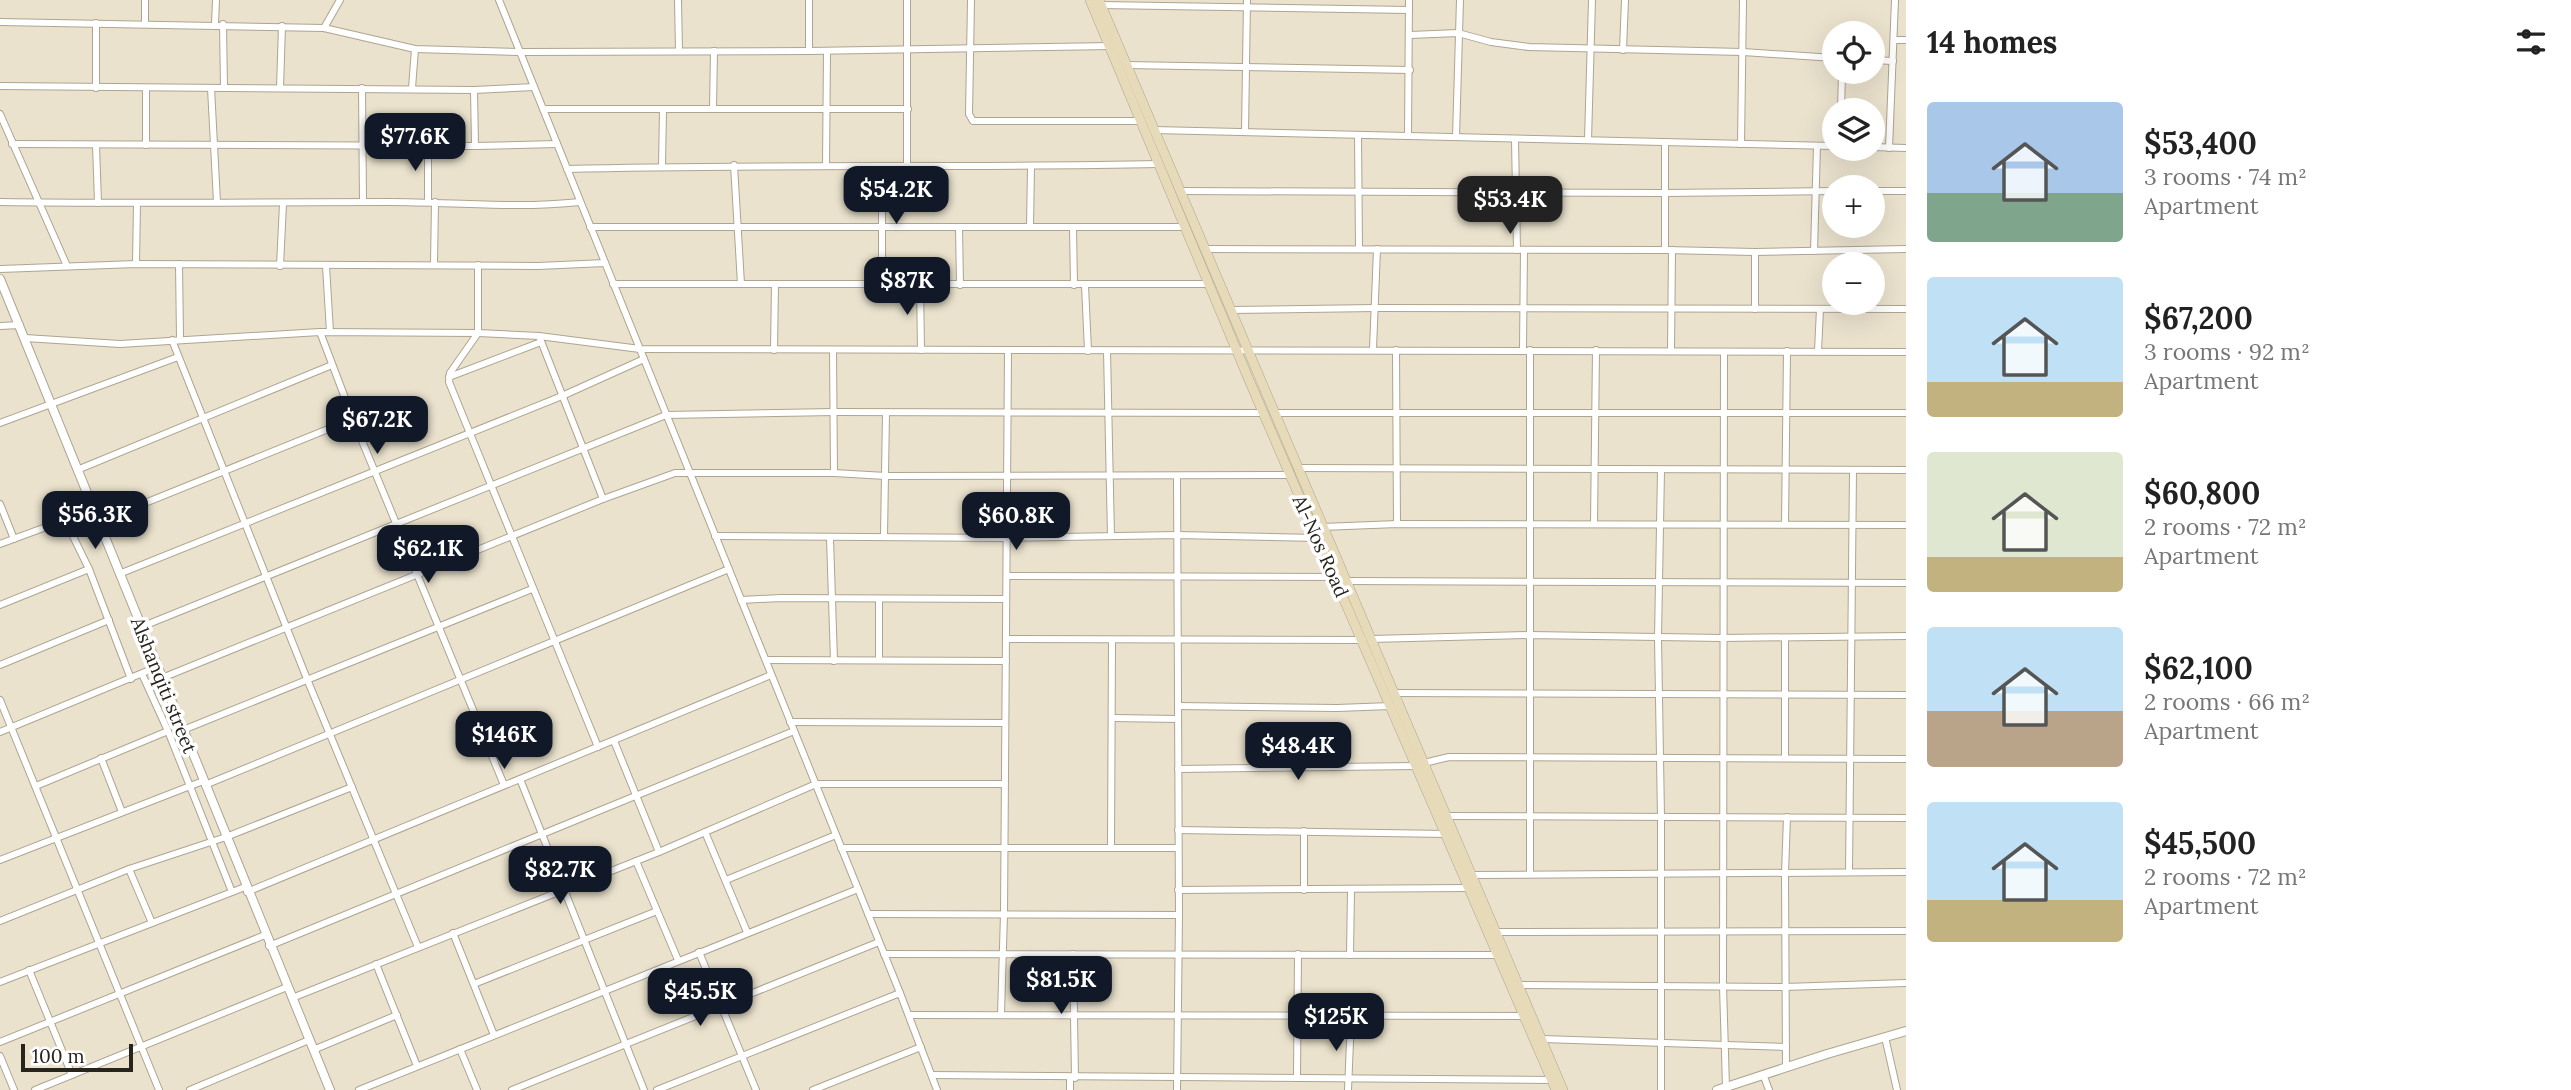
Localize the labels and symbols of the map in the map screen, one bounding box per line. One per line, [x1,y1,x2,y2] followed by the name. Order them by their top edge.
[358,114,472,173] pin: $77.6K
[839,166,953,226] pin: $54.2K
[1453,176,1567,236] pin: $53.4K
[866,258,948,317] pin: $87K
[320,396,434,456] pin: $67.2K
[1287,490,1354,601] street label: Al-Nos Road
[38,491,152,551] pin: $56.3K
[959,492,1073,552] pin: $60.8K
[371,526,485,585] pin: $62.1K
[125,612,202,757] street label: Alshanqiti street
[455,712,553,771] pin: $146K
[1241,722,1355,782] pin: $48.4K
[503,846,617,906] pin: $82.7K
[1004,956,1118,1016] pin: $81.5K
[643,968,757,1028] pin: $45.5K
[1287,993,1385,1053] pin: $125K
[21,1041,133,1073] scale bar

